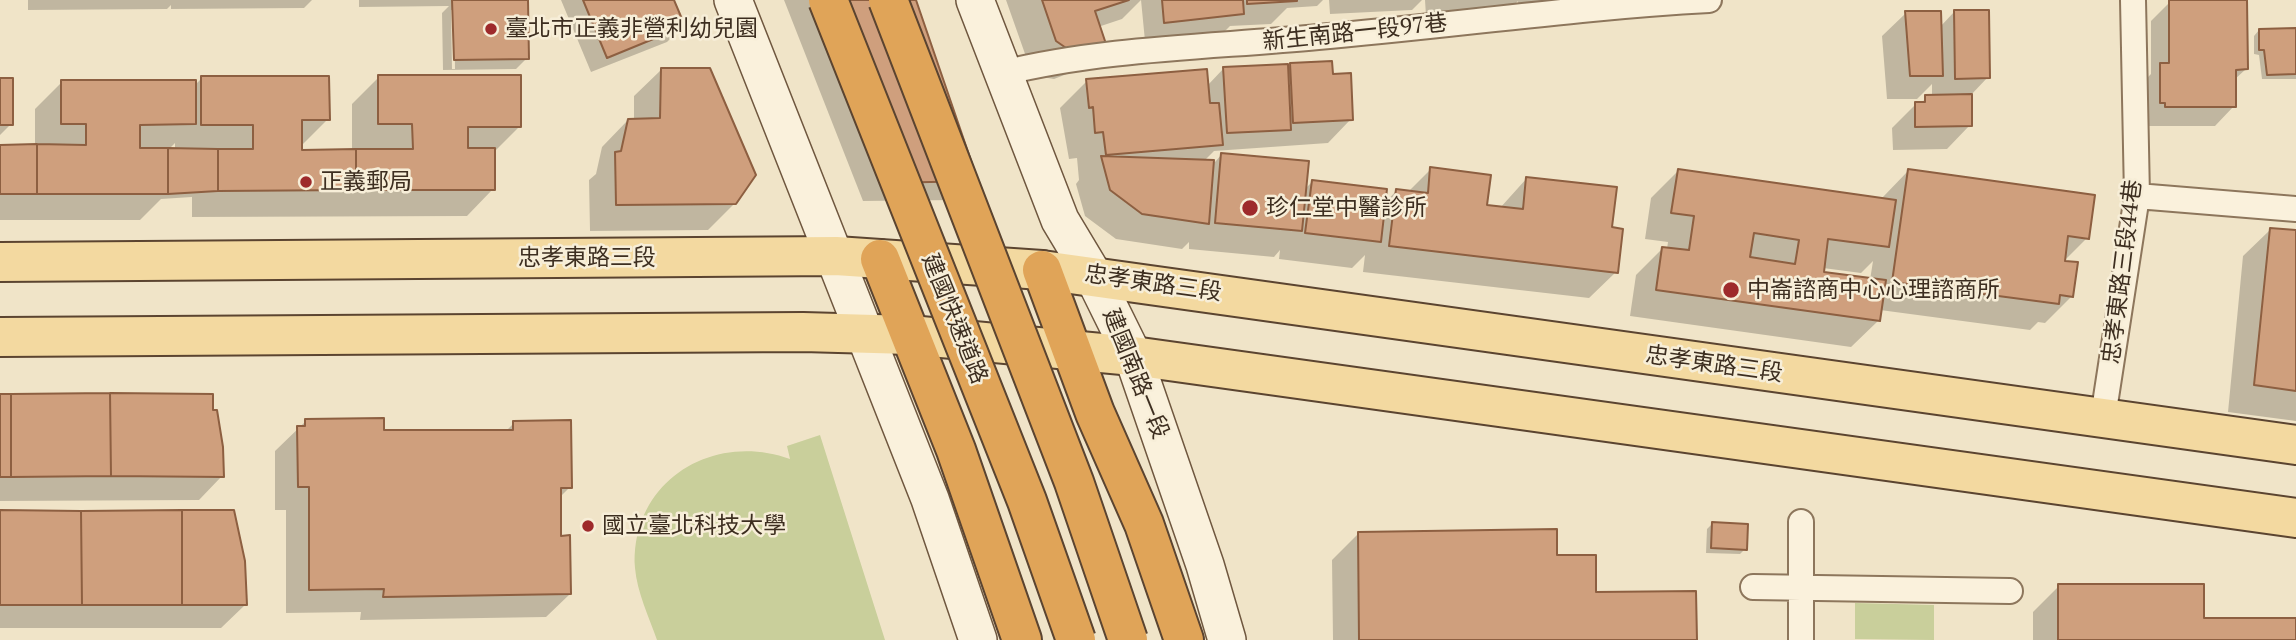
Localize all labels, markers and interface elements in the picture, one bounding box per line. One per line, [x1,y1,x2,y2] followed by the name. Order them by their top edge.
[1261,10,1449,56] street label: 新生南路一段97巷
[505,15,758,43] place label: 臺北市正義非營利幼兒園
[483,21,499,37] marker: 臺北市正義非營利幼兒園
[320,168,412,196] place label: 正義郵局
[298,174,314,190] marker: 正義郵局
[2098,178,2148,366] street label: 忠孝東路三段44巷
[1266,194,1427,222] place label: 珍仁堂中醫診所
[1240,198,1260,218] marker: 珍仁堂中醫診所
[518,244,656,272] street label: 忠孝東路三段
[915,250,993,388] street label: 建國快速道路
[1083,261,1223,307] street label: 忠孝東路三段
[1747,276,2000,304] place label: 中崙諮商中心心理諮商所
[1721,280,1741,300] marker: 中崙諮商中心心理諮商所
[1096,305,1174,443] street label: 建國南路一段
[1644,342,1784,388] street label: 忠孝東路三段
[602,512,786,540] place label: 國立臺北科技大學
[580,518,596,534] marker: 國立臺北科技大學

